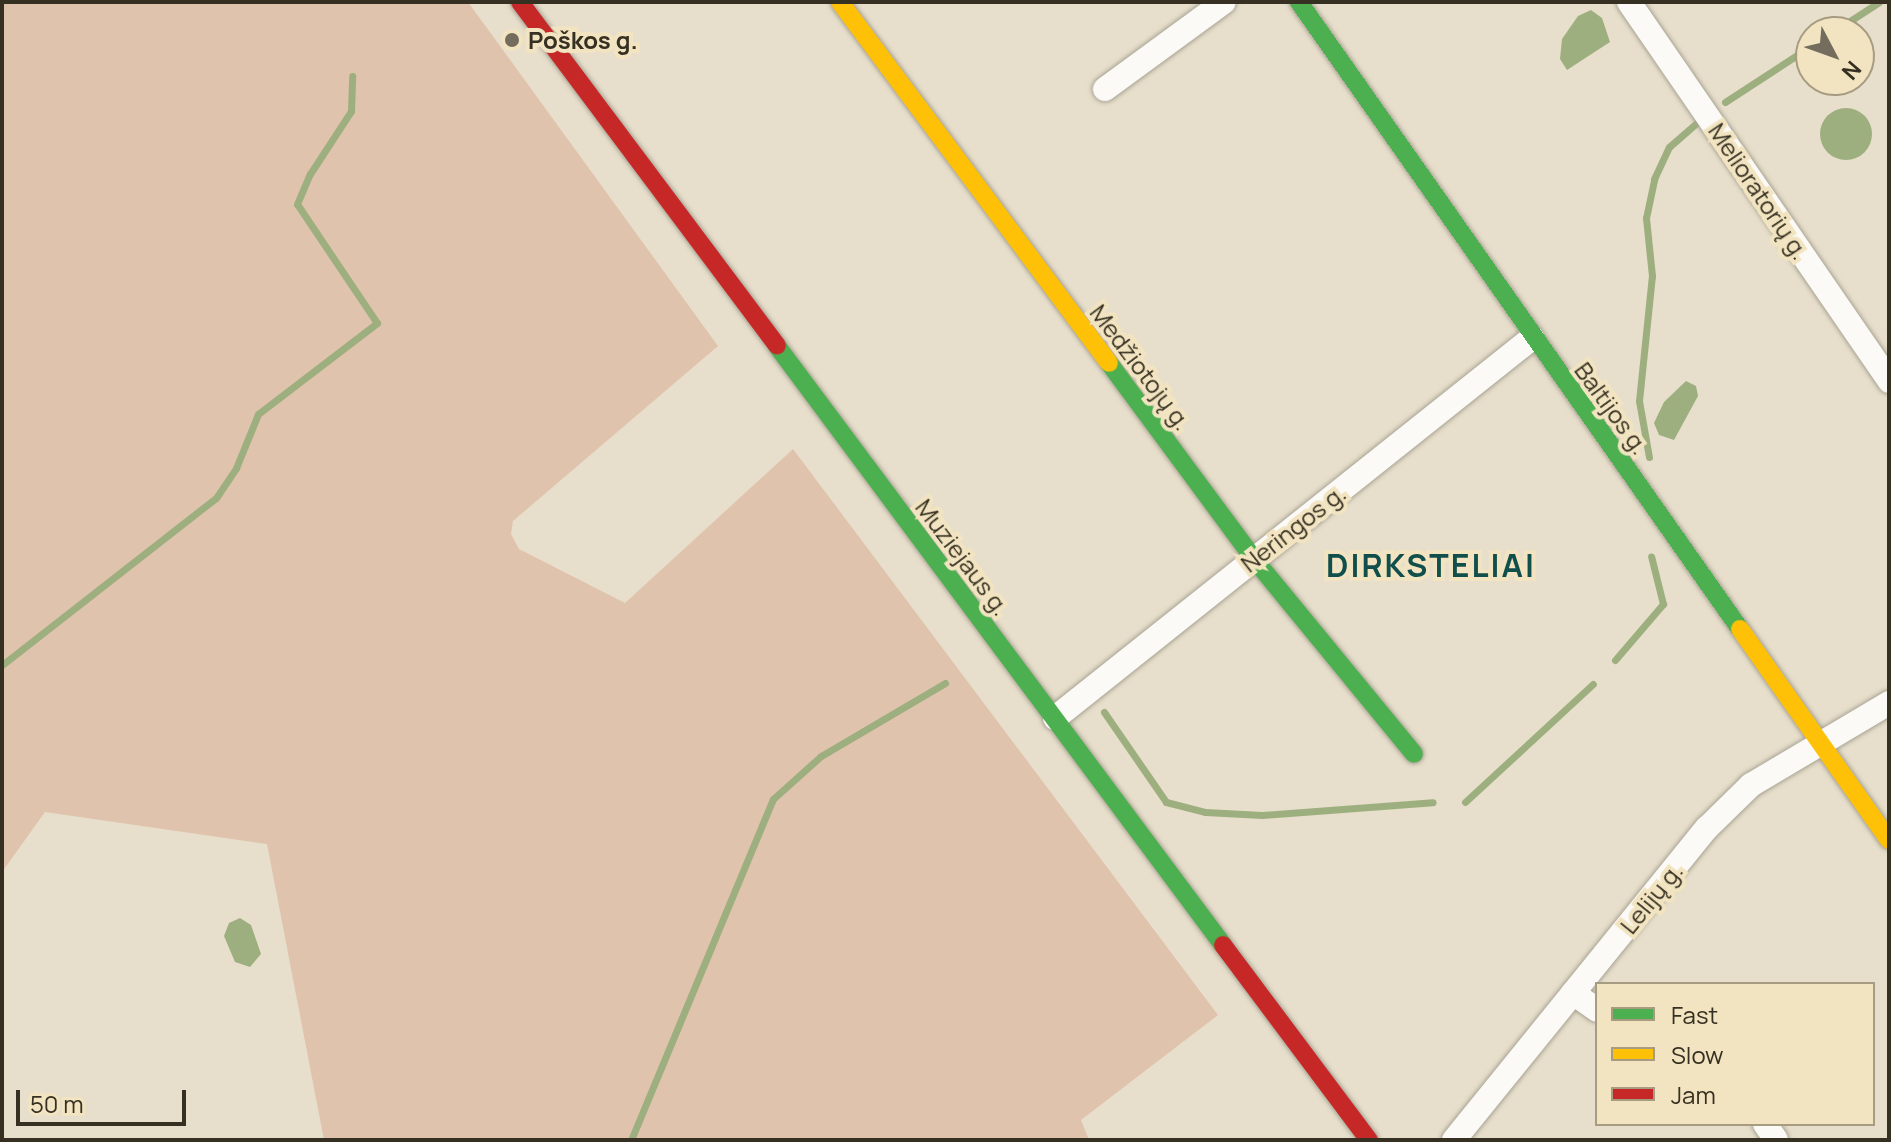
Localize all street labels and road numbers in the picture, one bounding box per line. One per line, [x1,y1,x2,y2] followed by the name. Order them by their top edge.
[1703,117,1815,265] street label: Melioratorių g.
[1084,299,1198,435] street label: Medžiotojų g.
[1569,356,1655,460] street label: Baltijos g.
[1235,478,1351,578] street label: Neringos g.
[910,493,1016,621] street label: Muziejaus g.
[1614,857,1688,939] street label: Lelijų g.

